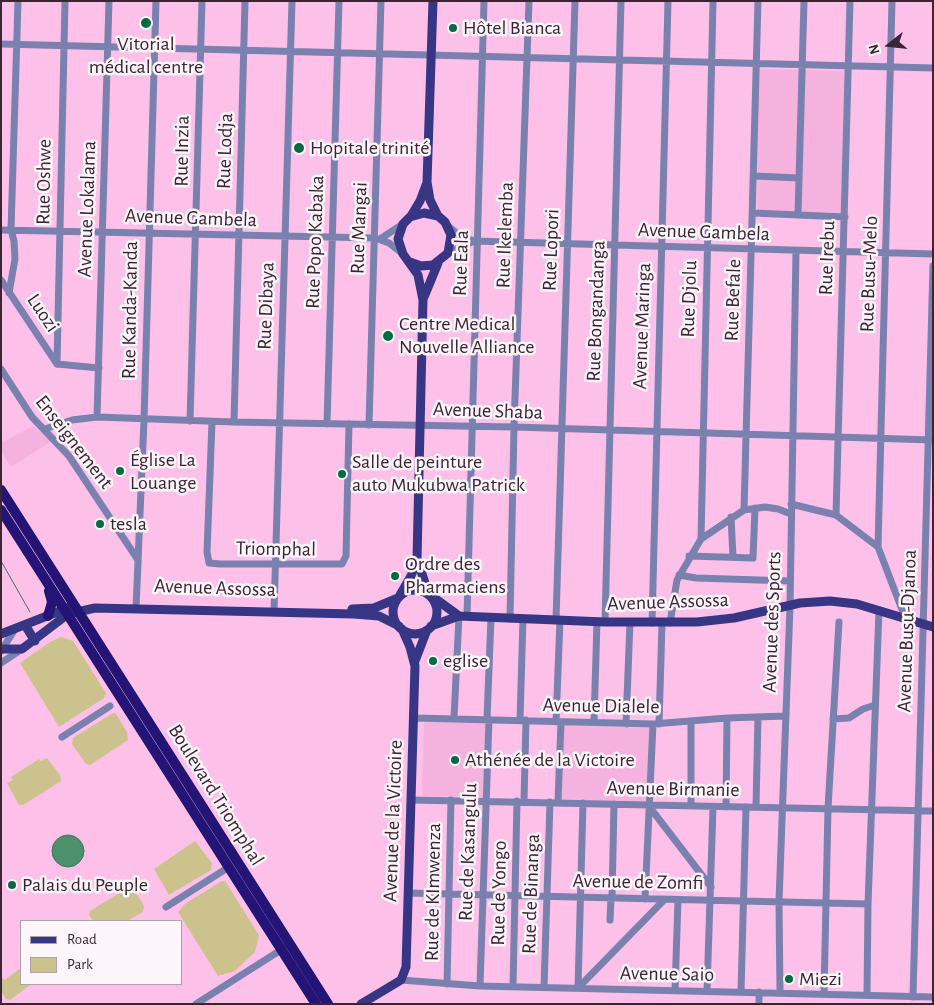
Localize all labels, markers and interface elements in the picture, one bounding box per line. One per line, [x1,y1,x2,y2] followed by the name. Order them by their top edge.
[139,16,153,30] marker: Vitorial médical centre
[463,16,561,40] place label: Hôtel Bianca
[864,20,914,70] north arrow
[447,22,459,34] marker: Hôtel Bianca
[89,32,203,79] place label: Vitorial médical centre
[867,43,883,56] text: N
[212,113,238,189] street label: Rue Lodja
[169,115,195,187] street label: Rue Inzia
[310,136,429,160] place label: Hopitale trinité
[31,139,57,225] street label: Rue Oshwe
[73,140,101,278] street label: Avenue Lokalama
[292,141,306,155] marker: Hopitale trinité
[301,175,329,309] street label: Rue Popo Kabaka
[491,181,519,289] street label: Rue Ikelemba
[345,182,373,274] street label: Rue Mangai
[125,204,257,232] street label: Avenue Gambela
[538,208,564,292] street label: Rue Lopori
[855,215,883,333] street label: Rue Busu-Melo
[638,218,770,246] street label: Avenue Gambela
[814,220,840,296] street label: Rue Irebu
[448,230,474,296] street label: Rue Eala
[582,240,610,382] street label: Rue Bongandanga
[117,241,143,379] street label: Rue Kanda-Kanda
[720,258,746,342] street label: Rue Befale
[676,260,702,338] street label: Rue Djolu
[252,262,280,350] street label: Rue Dibaya
[628,262,656,390] street label: Avenue Maringa
[22,289,64,337] street label: Luozi
[399,312,534,359] place label: Centre Medical Nouvelle Alliance
[381,329,395,343] marker: Centre Medical Nouvelle Alliance
[30,390,118,494] street label: Enseignement
[433,397,543,425] street label: Avenue Shaba
[130,448,196,495] place label: Église La Louange
[352,450,525,497] place label: Salle de peinture auto Mukubwa Patrick
[114,465,126,477] marker: Église La Louange
[336,468,348,480] marker: Salle de peinture auto Mukubwa Patrick
[110,512,147,536] place label: tesla
[94,518,106,530] marker: tesla
[236,536,316,562] street label: Triomphal
[892,549,922,713] street label: Avenue Busu-Djanoa
[758,551,786,693] street label: Avenue des Sports
[405,552,506,599] place label: Ordre des Pharmaciens
[389,570,401,582] marker: Ordre des Pharmaciens
[154,574,276,602] street label: Avenue Assossa
[607,588,729,616] street label: Avenue Assossa
[443,649,488,673] place label: eglise
[427,655,439,667] marker: eglise
[542,693,660,719] street label: Avenue Dialele
[163,720,269,870] street label: Boulevard Triomphal
[378,740,408,902] street label: Avenue de la Victoire
[465,748,635,772] place label: Athénée de la Victoire
[449,754,461,766] marker: Athénée de la Victoire
[606,776,740,802] street label: Avenue Birmanie
[454,783,482,921] street label: Rue de Kasangulu
[420,823,446,961] street label: Rue de KImwenza
[517,833,545,955] street label: Rue de Binanga
[486,840,512,946] street label: Rue de Yongo
[572,869,704,895] street label: Avenue de Zomfi
[22,873,148,897] place label: Palais du Peuple
[6,879,18,891] marker: Palais du Peuple
[20,920,182,985] legend
[67,932,97,947] text: Road
[67,957,93,972] text: Park
[620,961,714,987] street label: Avenue Saio
[799,967,842,991] place label: Miezi
[783,973,795,985] marker: Miezi

